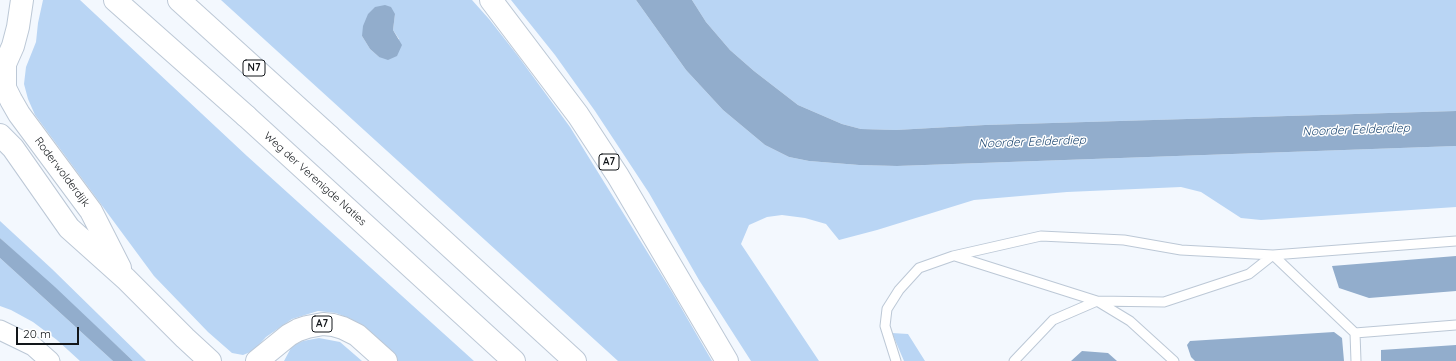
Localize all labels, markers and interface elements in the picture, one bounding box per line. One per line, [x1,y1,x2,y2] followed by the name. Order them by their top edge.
[243,60,265,76] road number: N7
[1302,121,1410,139] water label: Noorder Eelderdiep
[261,129,369,229] street label: Weg der Verenigde Naties
[978,133,1086,151] water label: Noorder Eelderdiep
[32,135,92,209] street label: Roderwolderdijk
[599,154,619,170] road number: A7
[312,316,332,332] road number: A7
[18,319,81,345] scale bar
[23,326,51,341] text: 20 m

